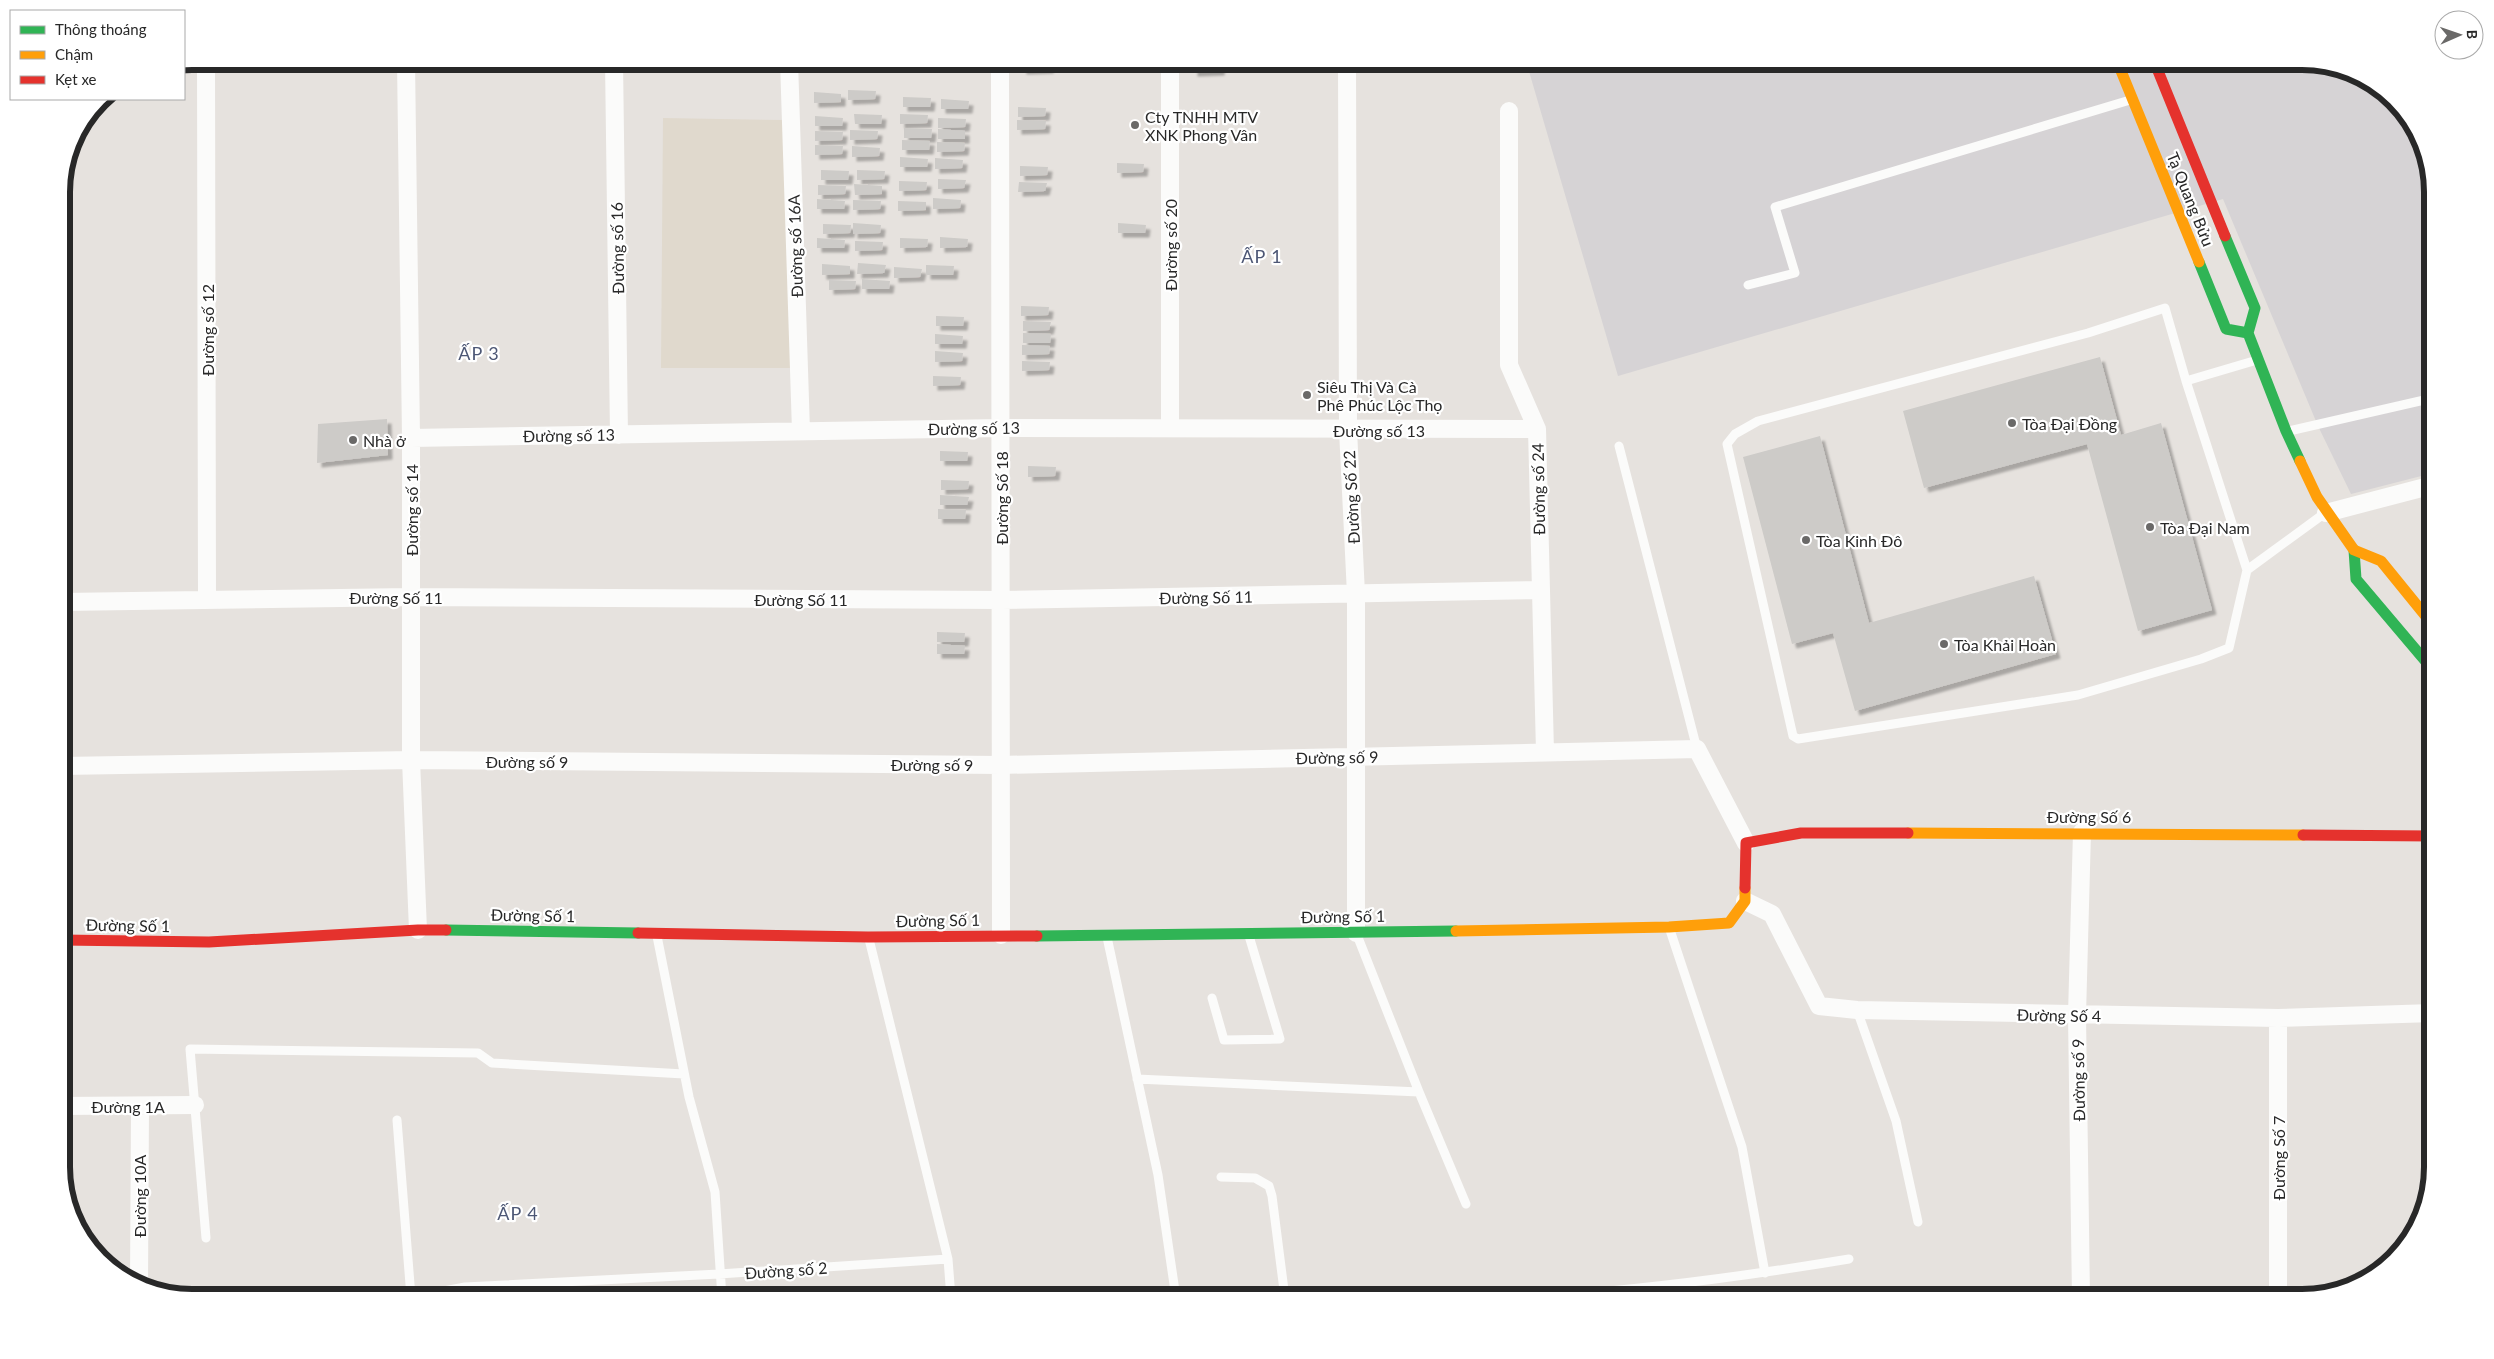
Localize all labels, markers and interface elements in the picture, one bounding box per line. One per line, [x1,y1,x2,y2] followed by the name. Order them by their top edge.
[10,10,185,100] legend
[2434,10,2484,60] north arrow
[55,20,147,38] text: Thông thoáng
[2464,30,2481,39] text: B
[55,45,93,63] text: Chậm
[55,70,97,88] text: Kẹt xe
[1145,107,1258,144] place label: Cty TNHH MTV XNK Phong Vân
[1129,119,1141,131] marker: Cty TNHH MTV XNK Phong Vân
[2163,149,2219,249] street label: Tạ Quang Bửu
[784,194,806,298] street label: Đường số 16A
[1161,199,1180,291] street label: Đường số 20
[607,202,627,294] street label: Đường số 16
[1241,245,1283,267] district label: ẤP 1
[198,284,217,376] street label: Đường số 12
[458,342,500,364] district label: ẤP 3
[1317,377,1442,414] place label: Siêu Thị Và Cà Phê Phúc Lộc Thọ
[1301,389,1313,401] marker: Siêu Thị Và Cà Phê Phúc Lộc Thọ
[2022,414,2117,433] place label: Tòa Đại Đồng
[2006,417,2018,429] marker: Tòa Đại Đồng
[928,418,1020,438] street label: Đường số 13
[1333,421,1425,440] street label: Đường số 13
[523,425,615,445] street label: Đường số 13
[363,431,406,450] place label: Nhà ở
[347,434,359,446] marker: Nhà ở
[1528,443,1548,535] street label: Đường số 24
[1339,450,1363,544] street label: Đường Số 22
[992,451,1011,545] street label: Đường Số 18
[402,464,421,556] street label: Đường số 14
[2160,518,2250,537] place label: Tòa Đại Nam
[2144,521,2156,533] marker: Tòa Đại Nam
[1816,531,1902,550] place label: Tòa Kinh Đô
[1800,534,1812,546] marker: Tòa Kinh Đô
[1159,587,1253,607] street label: Đường Số 11
[349,588,443,607] street label: Đường Số 11
[754,590,848,609] street label: Đường Số 11
[1954,635,2056,654] place label: Tòa Khải Hoàn
[1938,638,1950,650] marker: Tòa Khải Hoàn
[1295,747,1379,767] street label: Đường số 9
[486,752,568,771] street label: Đường số 9
[891,755,973,774] street label: Đường số 9
[2047,807,2131,826] street label: Đường Số 6
[491,905,575,925] street label: Đường Số 1
[1301,906,1385,926] street label: Đường Số 1
[896,910,980,930] street label: Đường Số 1
[86,915,170,935] street label: Đường Số 1
[2017,1005,2101,1025] street label: Đường Số 4
[2068,1038,2088,1122] street label: Đường số 9
[91,1097,165,1116] street label: Đường 1A
[2269,1116,2288,1200] street label: Đường Số 7
[130,1154,149,1237] street label: Đường 10A
[497,1202,539,1224] district label: ẤP 4
[744,1258,828,1282] street label: Đường số 2

